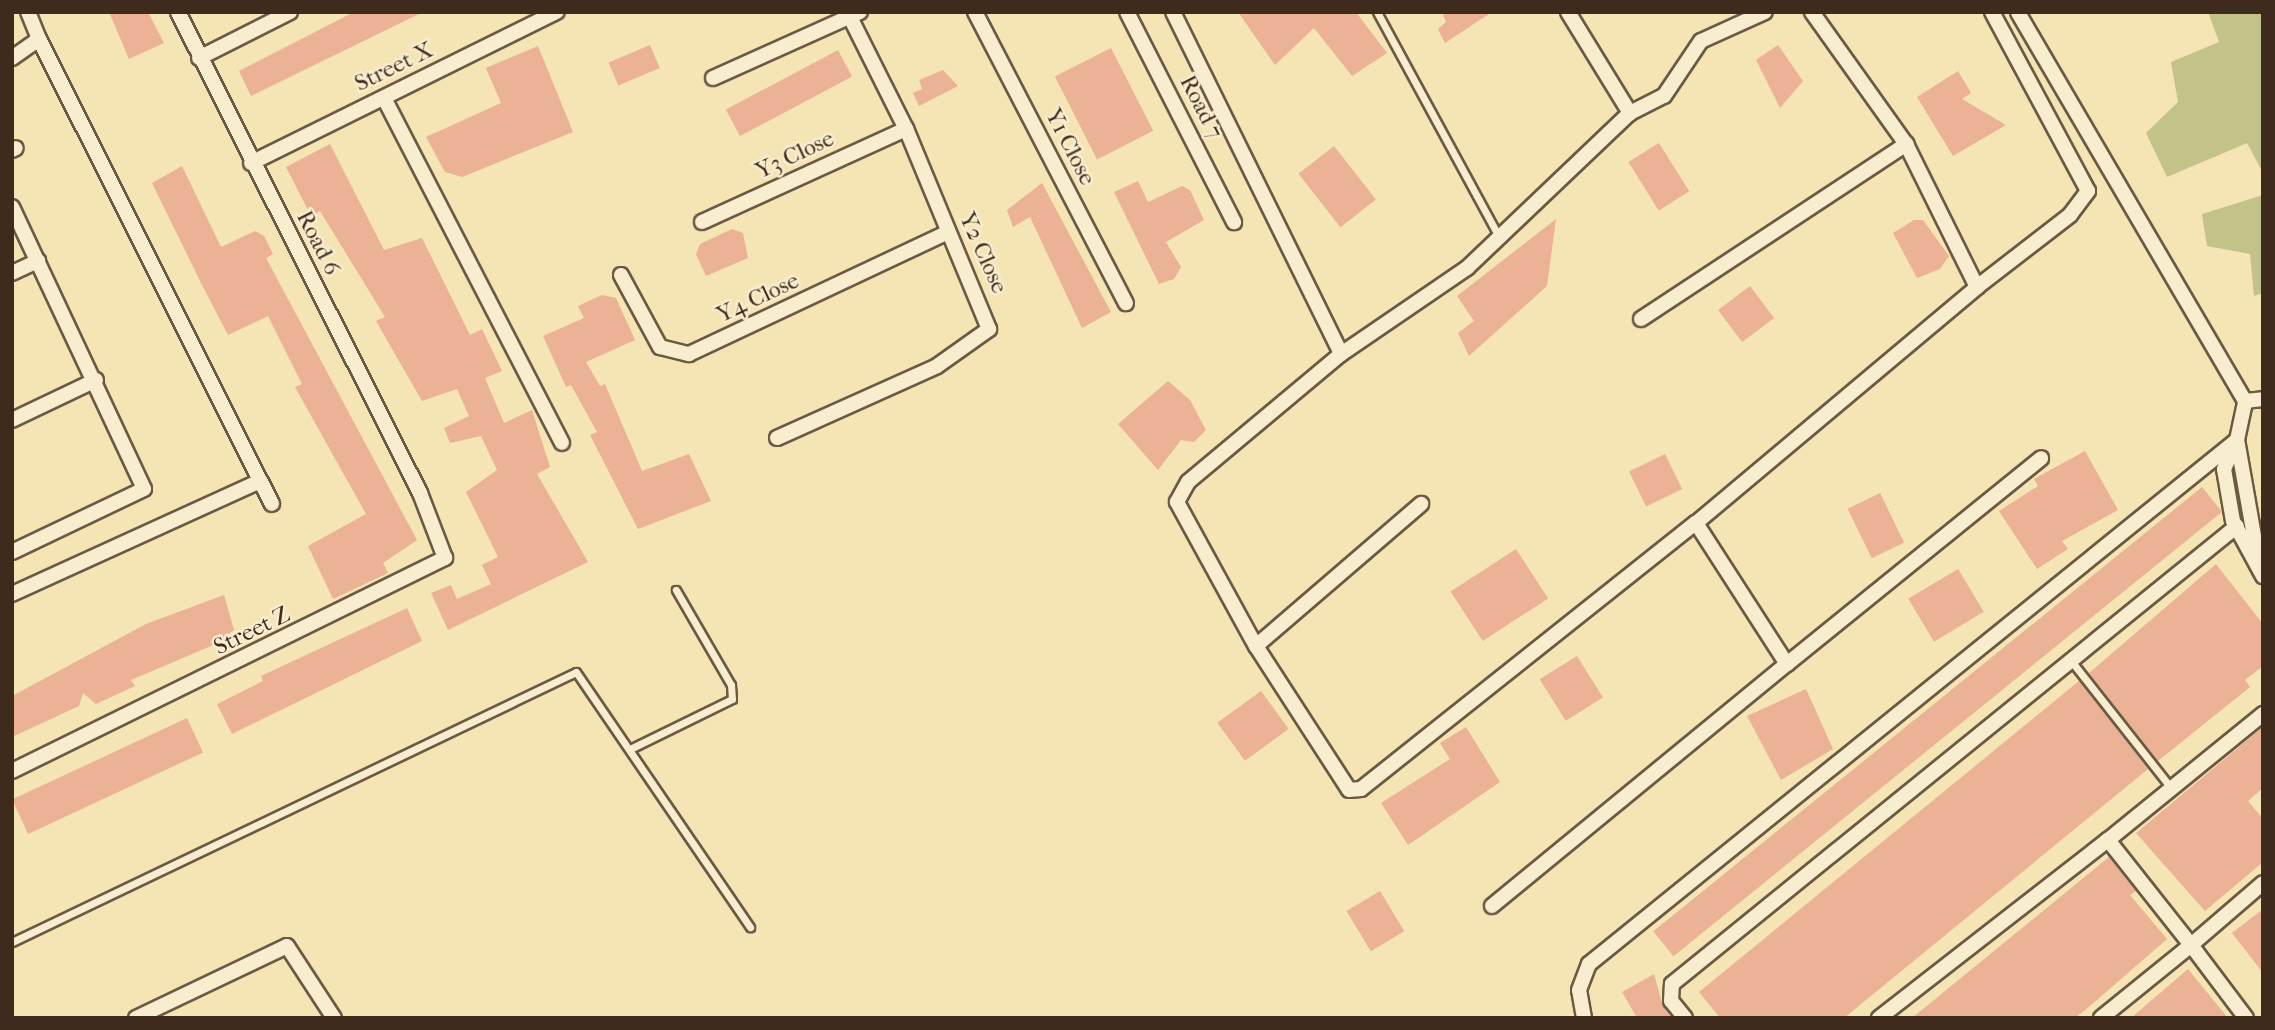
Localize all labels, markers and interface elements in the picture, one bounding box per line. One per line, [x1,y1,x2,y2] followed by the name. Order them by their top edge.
[350,36,438,98] street label: Street X
[1173,71,1229,143] street label: Road 7
[1039,104,1101,190] street label: Y1 Close
[751,125,839,185] street label: Y3 Close
[290,206,346,280] street label: Road 6
[953,208,1013,298] street label: Y2 Close
[713,267,803,329] street label: Y4 Close
[209,601,295,661] street label: Street Z

